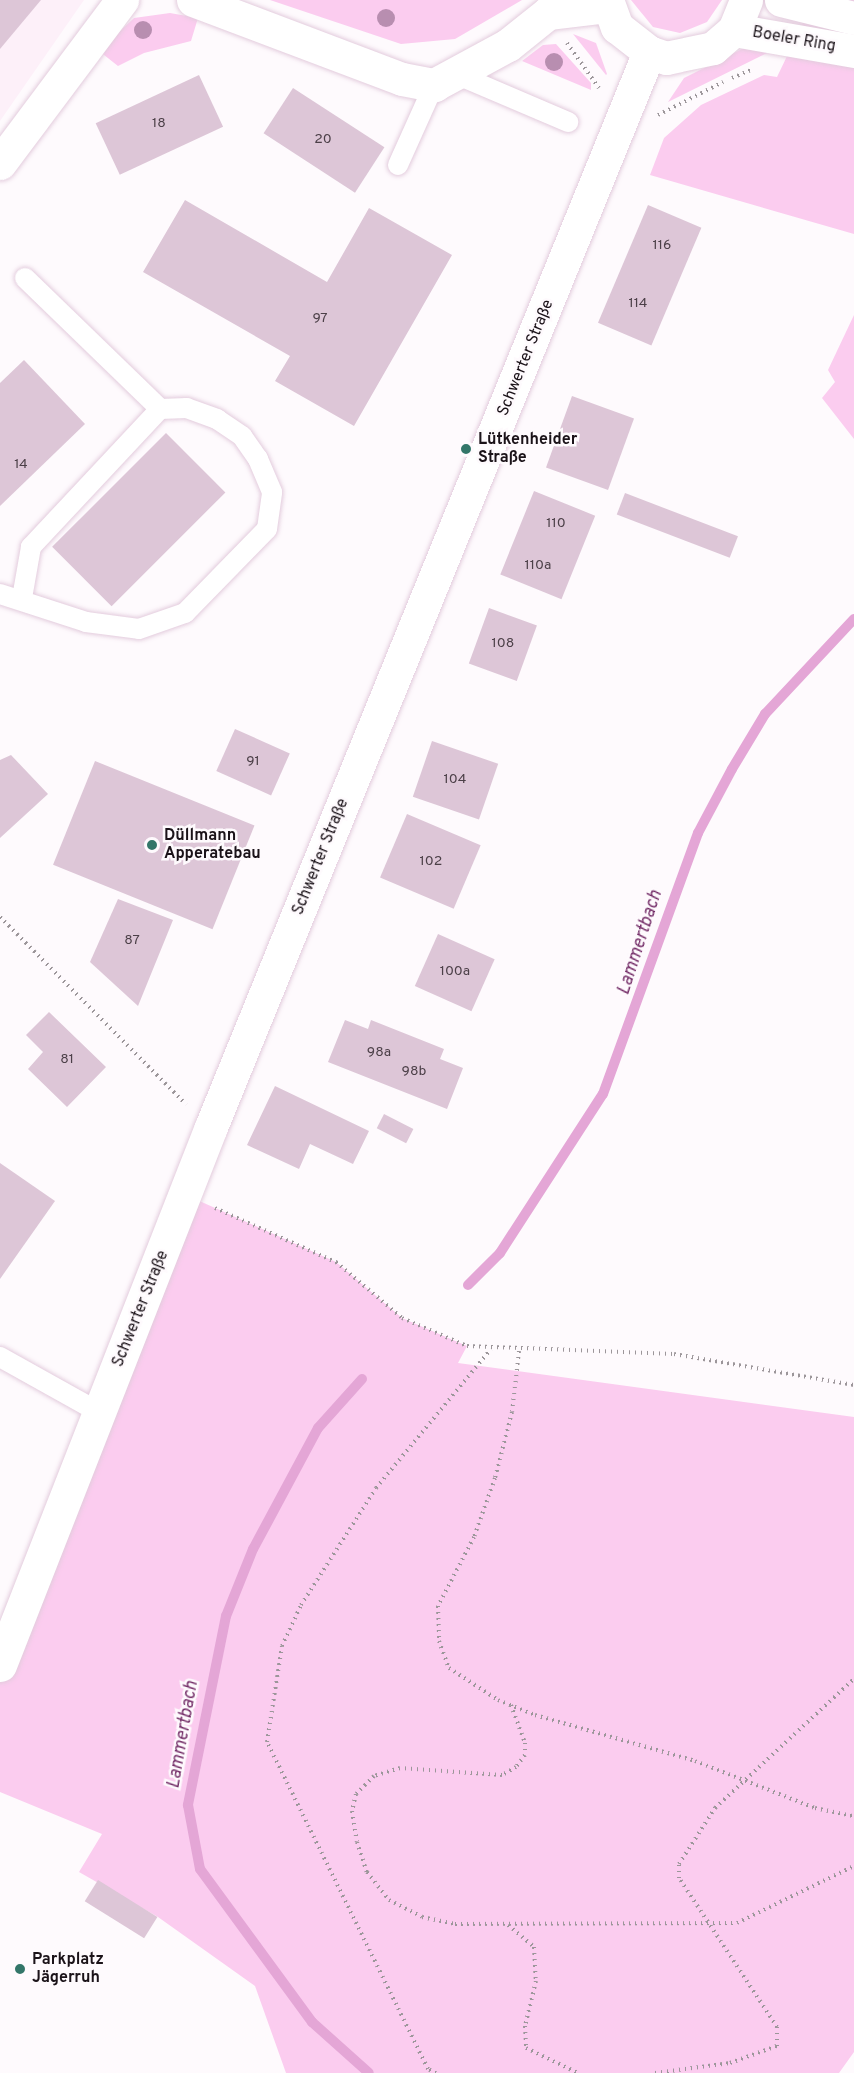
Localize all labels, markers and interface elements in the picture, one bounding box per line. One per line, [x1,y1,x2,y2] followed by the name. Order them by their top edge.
[751,23,837,57] street label: Boeler Ring
[152,116,166,132] house number: 18
[314,132,332,148] house number: 20
[653,238,671,254] house number: 116
[629,296,647,312] house number: 114
[494,297,558,419] street label: Schwerter Straße
[312,311,328,327] house number: 97
[478,430,577,468] place label: Lütkenheider Straße
[459,442,473,456] marker: Lütkenheider Straße
[14,457,28,473] house number: 14
[546,516,566,532] house number: 110
[525,558,551,574] house number: 110a
[492,636,514,652] house number: 108
[246,754,260,770] house number: 91
[444,772,466,788] house number: 104
[289,796,353,918] street label: Schwerter Straße
[164,826,261,864] place label: Düllmann Apperatebau
[145,838,159,852] marker: Düllmann Apperatebau
[420,854,442,870] house number: 102
[614,888,668,998] water label: Lammertbach
[124,933,140,949] house number: 87
[440,964,470,980] house number: 100a
[367,1045,391,1061] house number: 98a
[60,1052,74,1068] house number: 81
[402,1064,426,1080] house number: 98b
[109,1248,173,1370] street label: Schwerter Straße
[164,1680,204,1790] water label: Lammertbach
[32,1950,104,1988] place label: Parkplatz Jägerruh
[13,1962,27,1976] marker: Parkplatz Jägerruh

